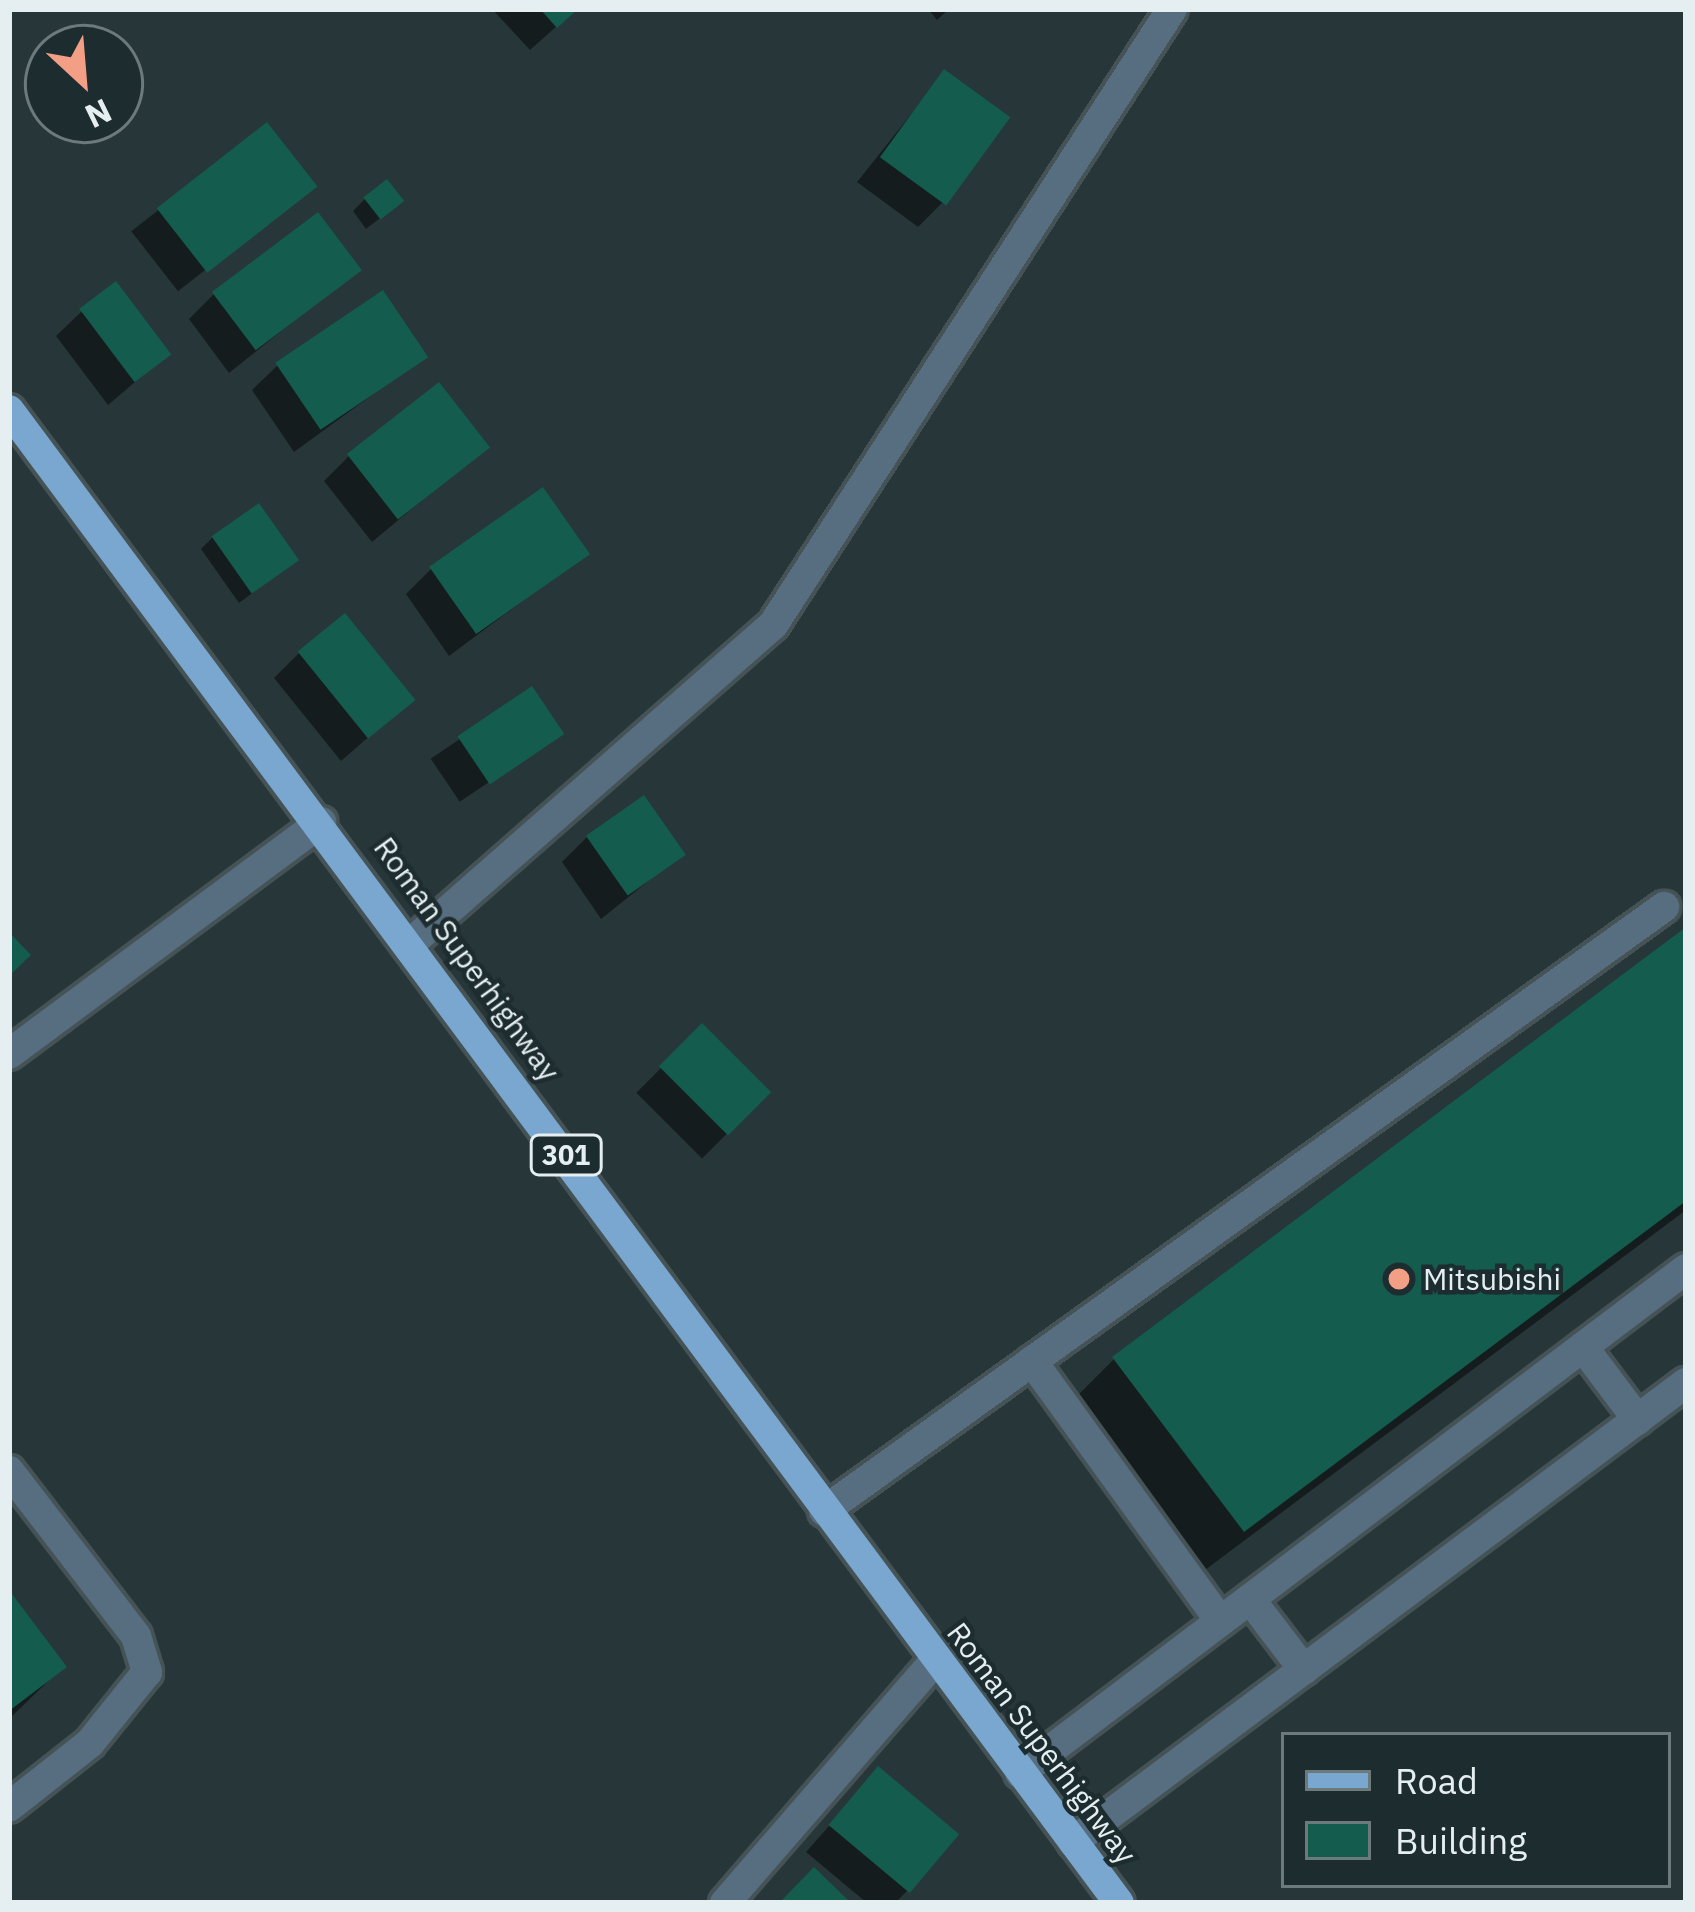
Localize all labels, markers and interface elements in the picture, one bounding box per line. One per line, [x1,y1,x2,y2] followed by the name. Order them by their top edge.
[24,24,144,144] north arrow
[79,90,119,139] text: N
[367,830,567,1088] street label: Roman Superhighway
[527,1134,605,1176] road number: 301
[1423,1261,1561,1297] place label: Mitsubishi
[1386,1266,1412,1292] marker: Mitsubishi
[940,1616,1144,1870] street label: Roman Superhighway
[1281,1732,1671,1888] legend
[1395,1757,1478,1804] text: Road
[1395,1817,1527,1864] text: Building

